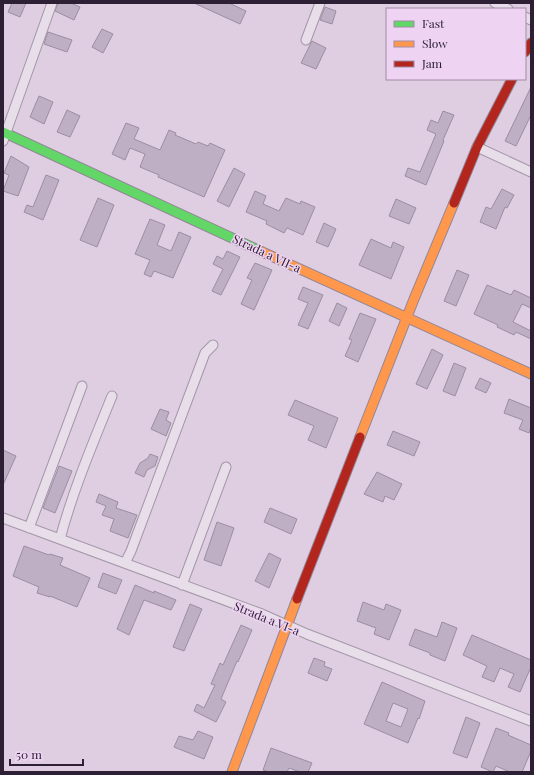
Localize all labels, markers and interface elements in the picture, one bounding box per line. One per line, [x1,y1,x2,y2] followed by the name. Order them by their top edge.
[386,8,526,80] legend
[422,15,445,31] text: Fast
[422,35,448,51] text: Slow
[421,55,443,71] text: Jam
[230,230,304,276] street label: Strada a VII-a
[232,598,302,638] street label: Strada a VI-a
[10,741,83,767] scale bar
[16,746,42,762] text: 50 m

